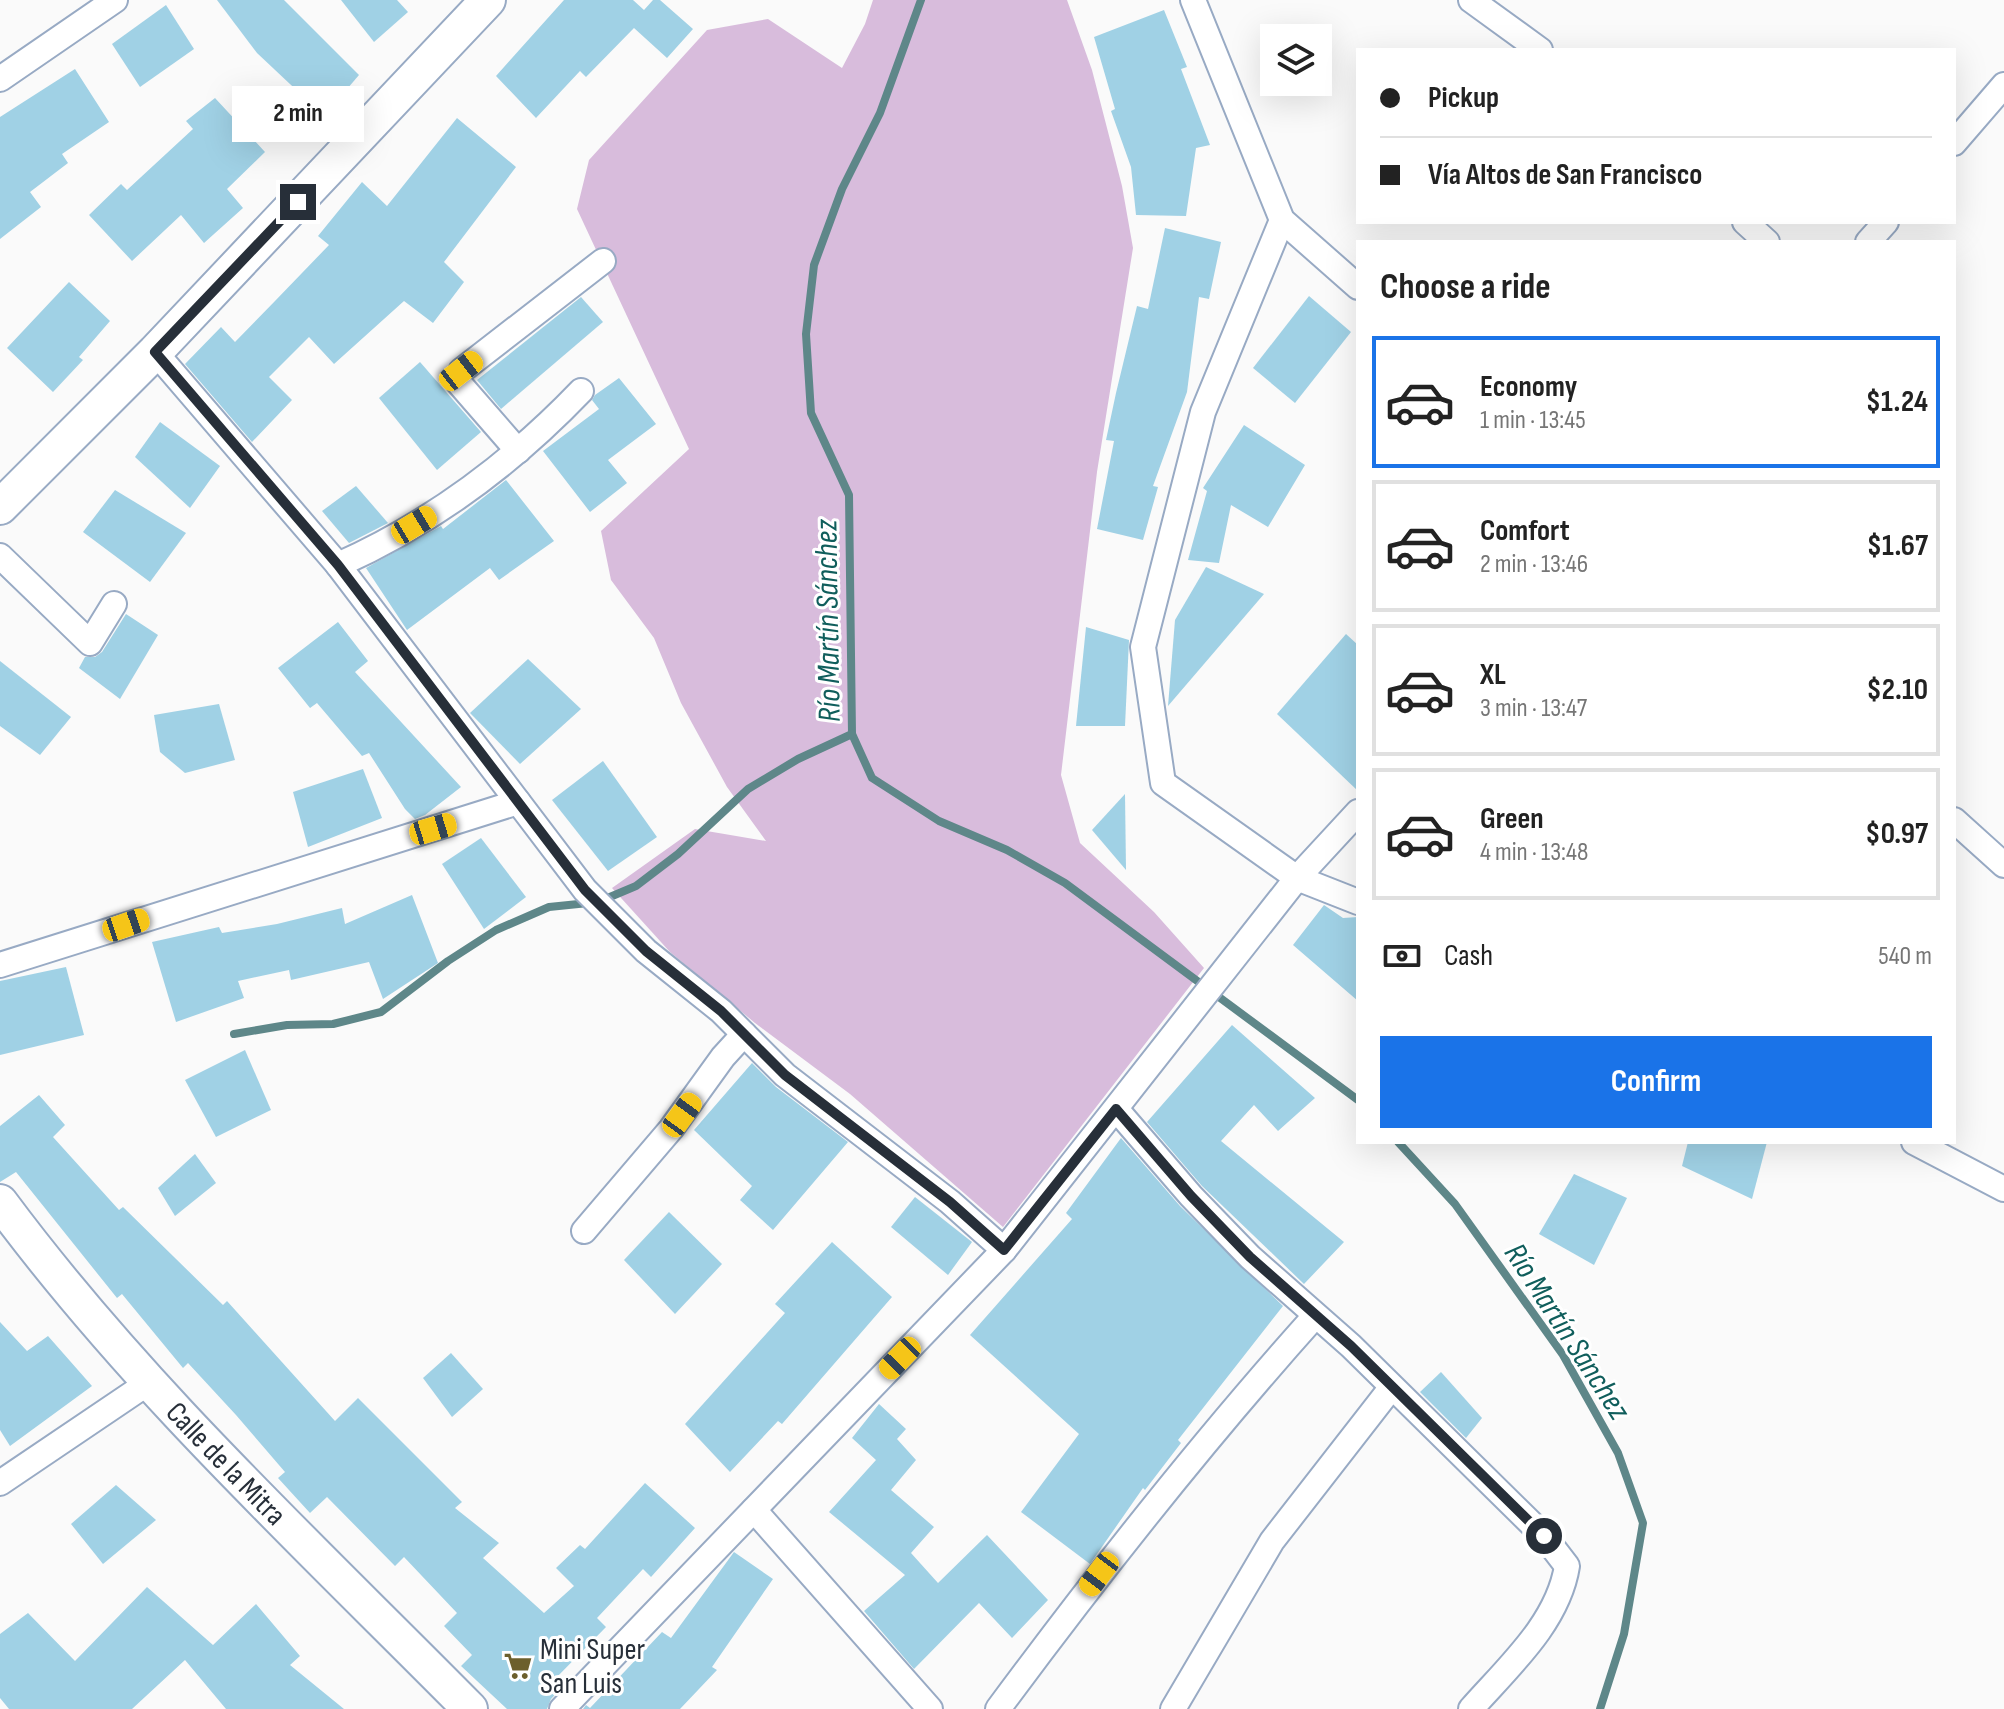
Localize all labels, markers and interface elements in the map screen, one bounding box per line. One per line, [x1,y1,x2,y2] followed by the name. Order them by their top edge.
[1260,24,1332,96] map controls
[1260,24,1332,96] button: layers
[1428,80,1499,116] text: Pickup
[232,86,364,142] callout: 2 min
[273,98,323,129] text: 2 min
[1428,157,1702,193] text: Vía Altos de San Francisco
[280,184,316,220] route end
[1380,266,1551,309] text: Choose a ride
[435,347,487,395] car
[1384,366,1456,438] icon: car
[1480,369,1577,405] text: Economy
[1866,384,1928,420] text: $1.24
[1480,405,1586,436] text: 1 min · 13:45
[387,502,441,548] car
[1384,510,1456,582] icon: car
[1480,513,1570,549] text: Comfort
[807,518,850,723] water label: Río Martín Sánchez
[1867,528,1928,564] text: $1.67
[1480,549,1588,580] text: 2 min · 13:46
[1384,654,1456,726] icon: car
[1480,657,1506,693] text: XL
[1866,672,1928,708] text: $2.10
[1480,693,1587,724] text: 3 min · 13:47
[1384,798,1456,870] icon: car
[1480,801,1544,837] text: Green
[407,811,459,847] car
[1865,816,1928,852] text: $0.97
[1480,837,1588,868] text: 4 min · 13:48
[99,906,153,944] car
[1380,934,1424,978] icon: cash
[1444,938,1493,974] text: Cash
[1878,941,1932,972] text: 540 m
[1380,1036,1932,1128] button: Confirm
[658,1089,706,1141] car
[1495,1236,1639,1429] water label: Río Martín Sánchez
[875,1332,925,1384] car
[158,1395,293,1533] street label: Calle de la Mitra
[1526,1518,1562,1554] route start
[1075,1548,1123,1600] car
[540,1632,645,1702] place label: Mini Super San Luis
[503,1651,533,1681] supermarket icon: Mini Super San Luis

